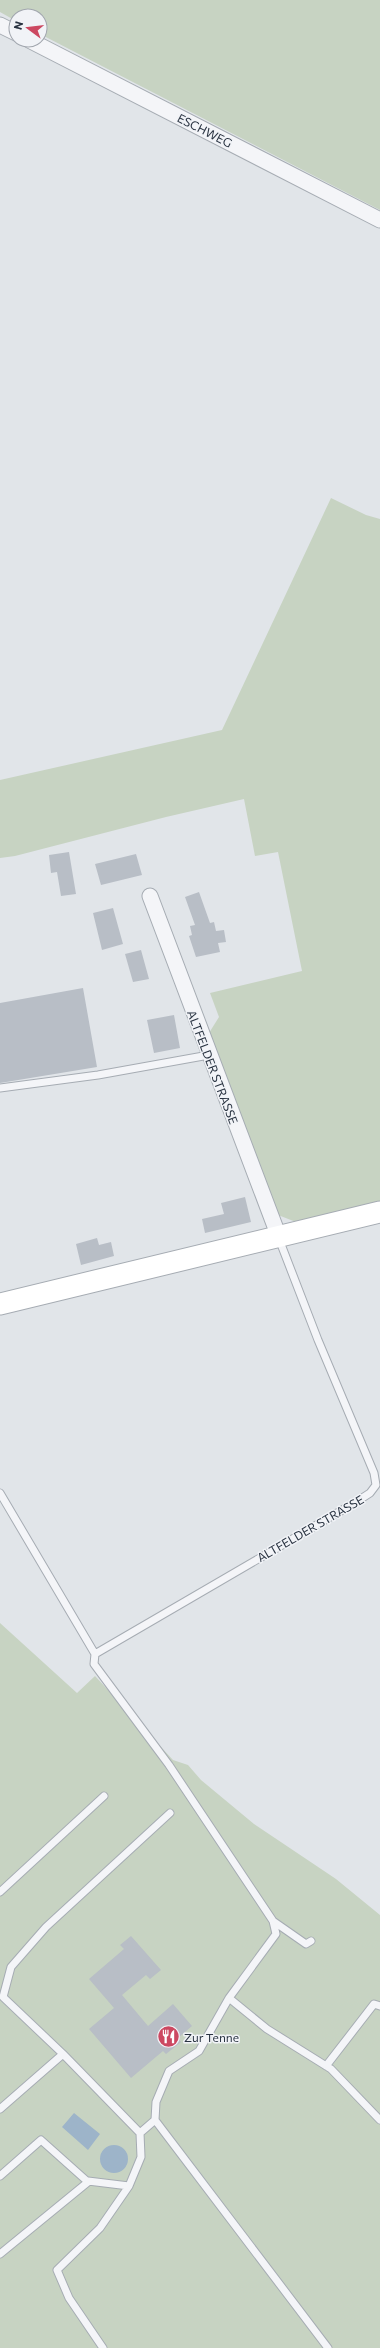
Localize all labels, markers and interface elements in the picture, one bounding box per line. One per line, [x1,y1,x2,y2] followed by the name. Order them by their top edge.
[8,8,48,48] north arrow
[11,20,25,31] text: N
[175,110,235,150] street label: ESCHWEG
[185,1008,241,1126] street label: ALTFELDER STRASSE
[254,1492,366,1564] street label: ALTFELDER STRASSE
[156,2024,182,2050] restaurant icon: Zur Tenne
[184,2030,239,2044] place label: Zur Tenne

